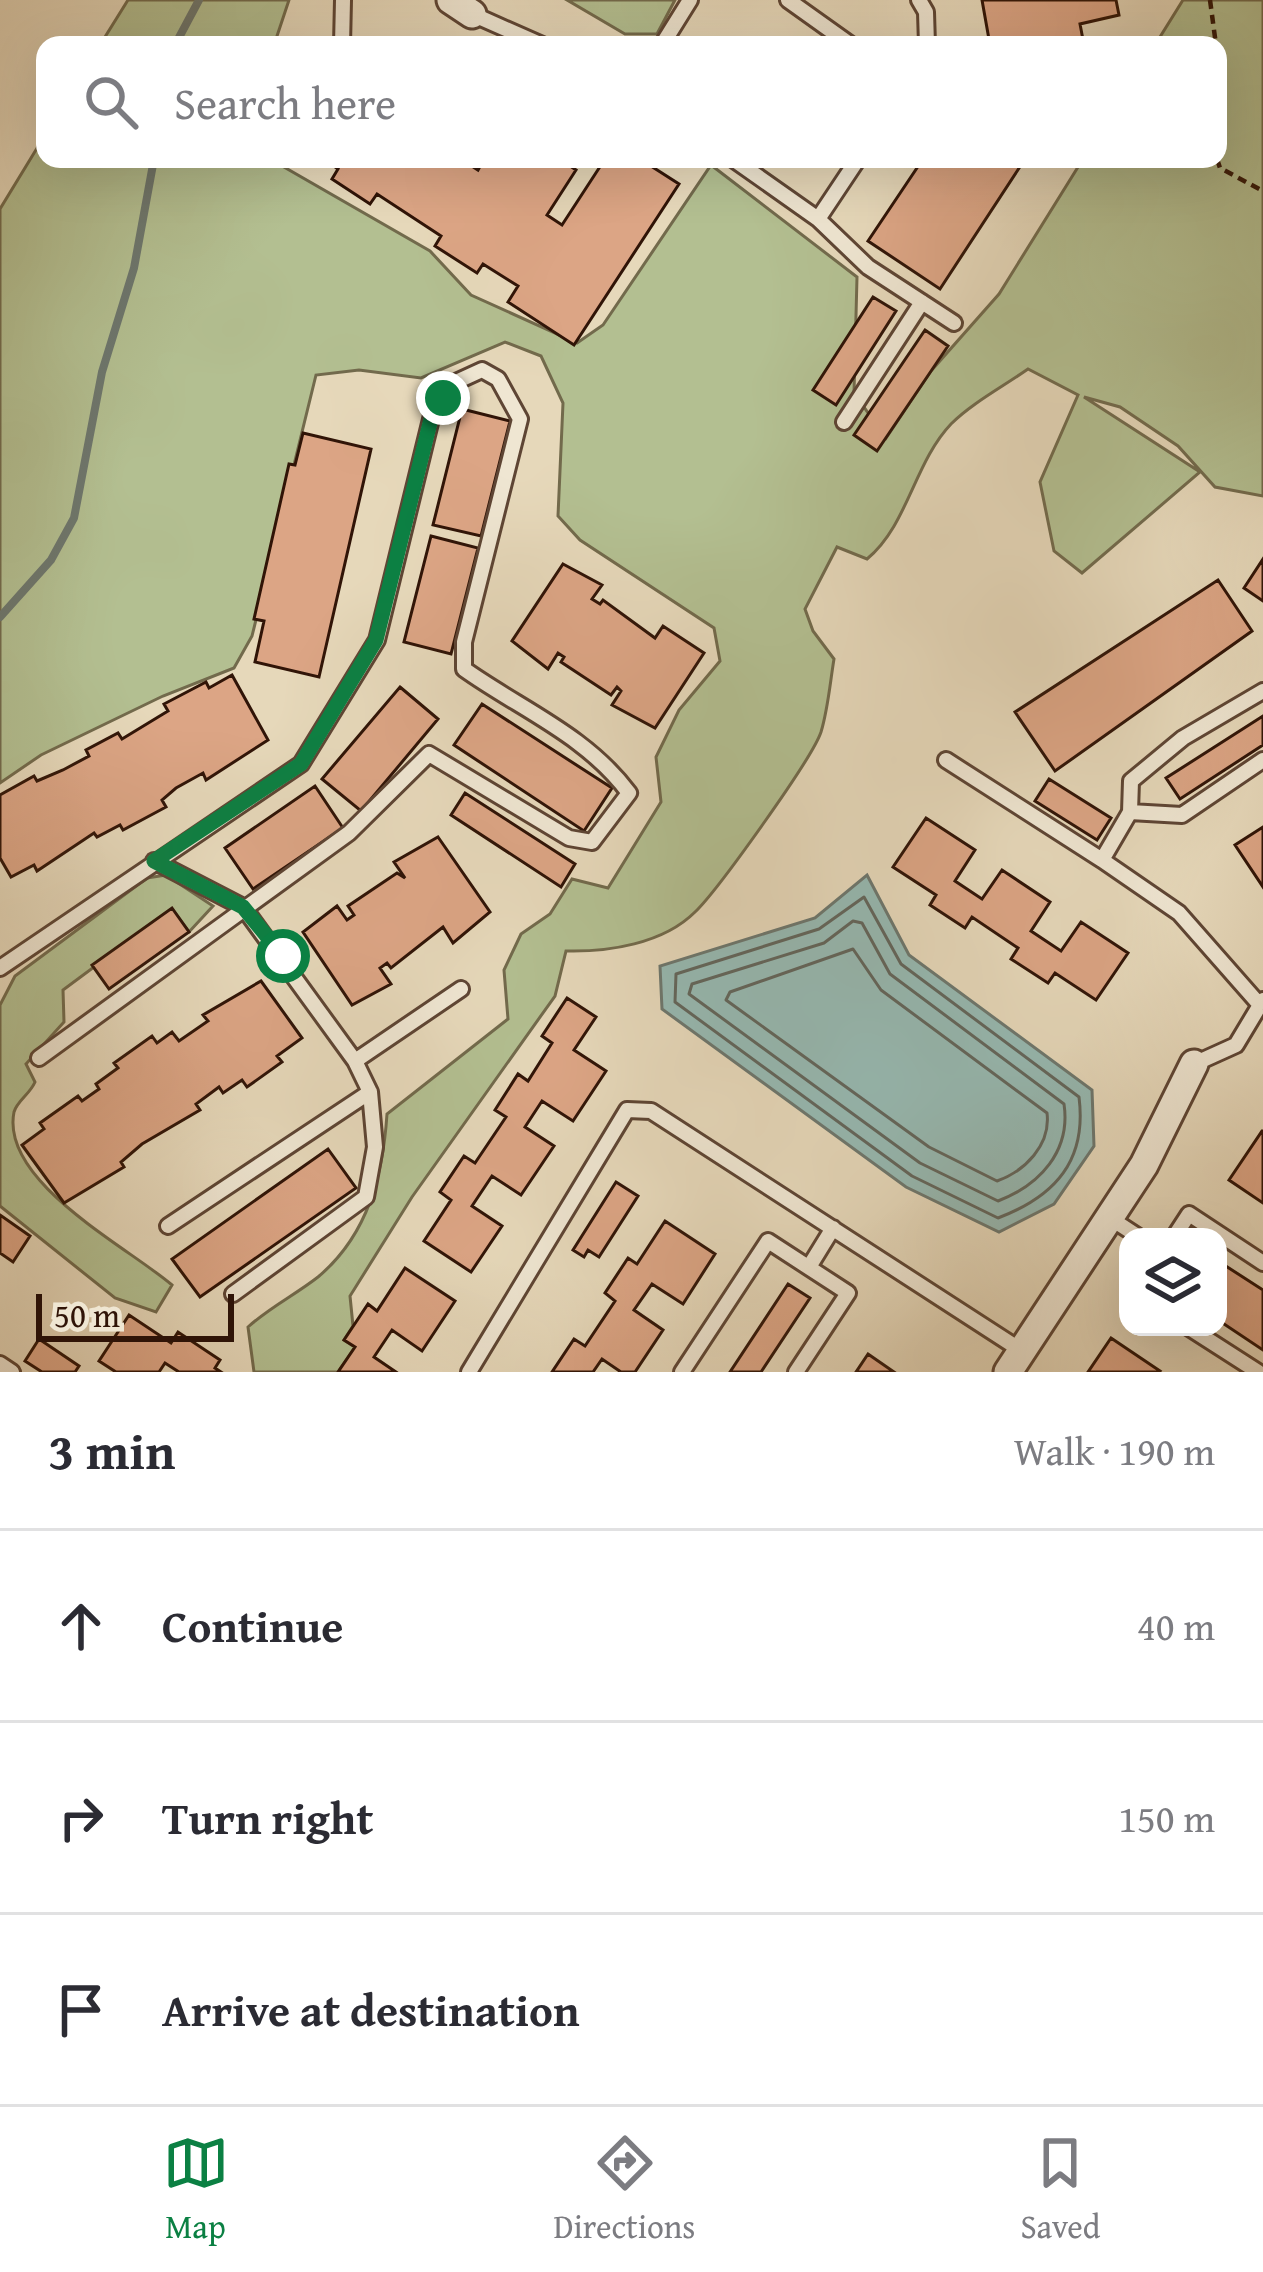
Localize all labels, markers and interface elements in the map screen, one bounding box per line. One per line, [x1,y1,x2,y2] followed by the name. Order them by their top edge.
[36,36,1227,168] search box
[78,69,144,135] icon: search
[174,70,396,135] text: Search here
[416,371,470,425] route end
[256,929,310,983] route start
[1119,1228,1227,1336] map controls
[1119,1228,1227,1336] button: layers
[36,1288,234,1341] scale bar
[54,1291,120,1339] text: 50 m
[48,1413,175,1488] text: 3 min
[1014,1422,1215,1479] text: Walk · 190 m
[48,1593,114,1659] icon: ahead
[162,1593,343,1658] text: Continue
[1137,1597,1215,1654] text: 40 m
[48,1785,114,1851] icon: right
[162,1785,374,1850] text: Turn right
[1118,1789,1215,1846] text: 150 m
[48,1977,114,2043] icon: arrive
[162,1977,580,2042] text: Arrive at destination
[163,2130,229,2250] tab: Map
[554,2130,695,2250] tab: Directions
[1021,2130,1100,2250] tab: Saved

